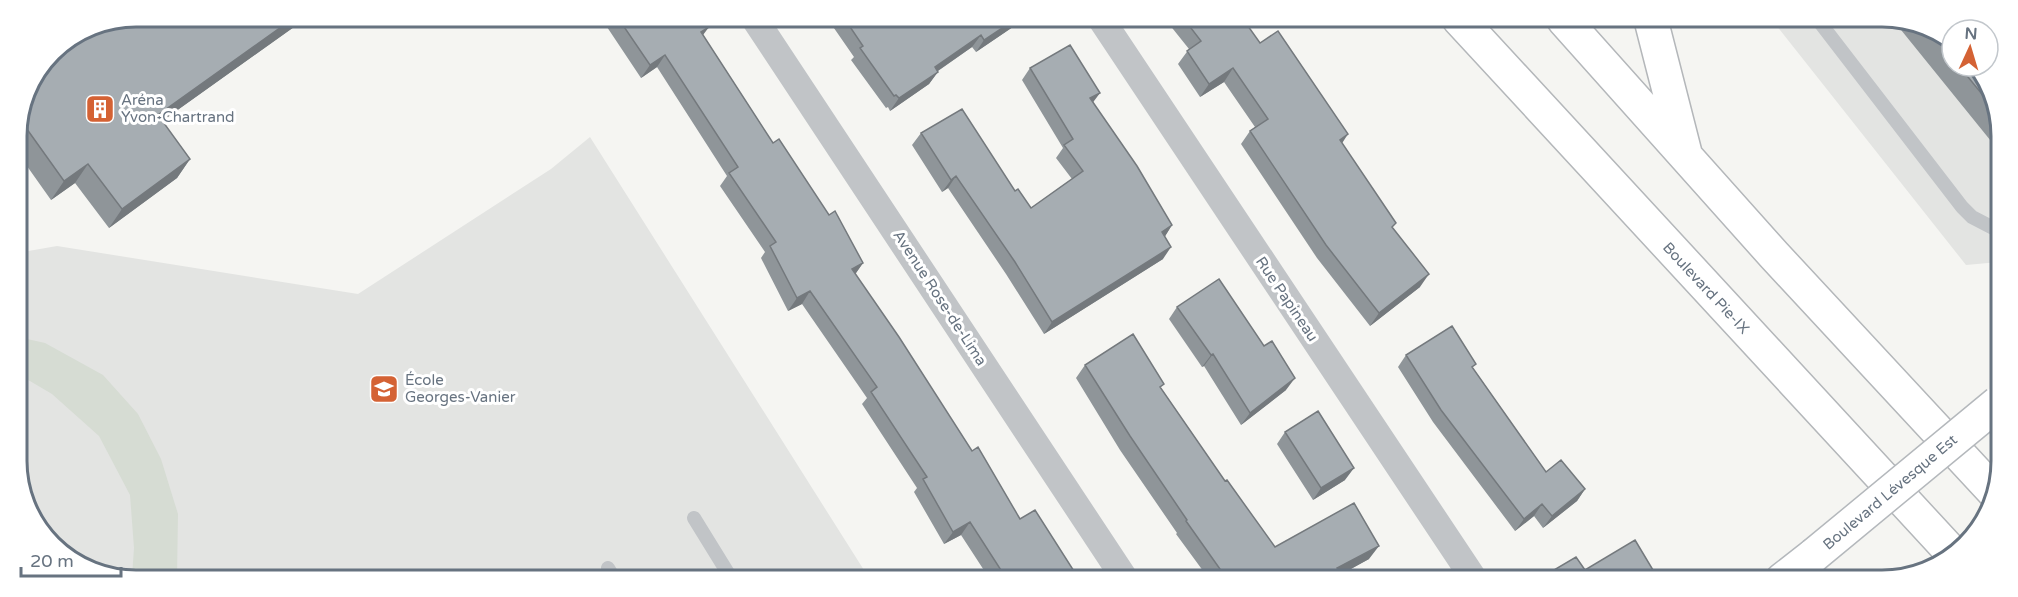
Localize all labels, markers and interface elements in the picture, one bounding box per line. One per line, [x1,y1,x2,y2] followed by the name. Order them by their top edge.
[1940,18,2000,78] north arrow
[1964,24,1978,44] text: N
[121,91,235,126] place label: Aréna Yvon-Chartrand
[84,93,116,125] building icon: Aréna Yvon-Chartrand
[889,227,991,369] street label: Avenue Rose-de-Lima
[1659,239,1753,337] street label: Boulevard Pie-IX
[1252,253,1322,345] street label: Rue Papineau
[405,371,516,406] place label: École Georges-Vanier
[368,373,400,405] school or university icon: École Georges-Vanier
[1819,430,1961,553] street label: Boulevard Lévesque Est
[21,540,122,578] scale bar
[30,550,74,572] text: 20 m

